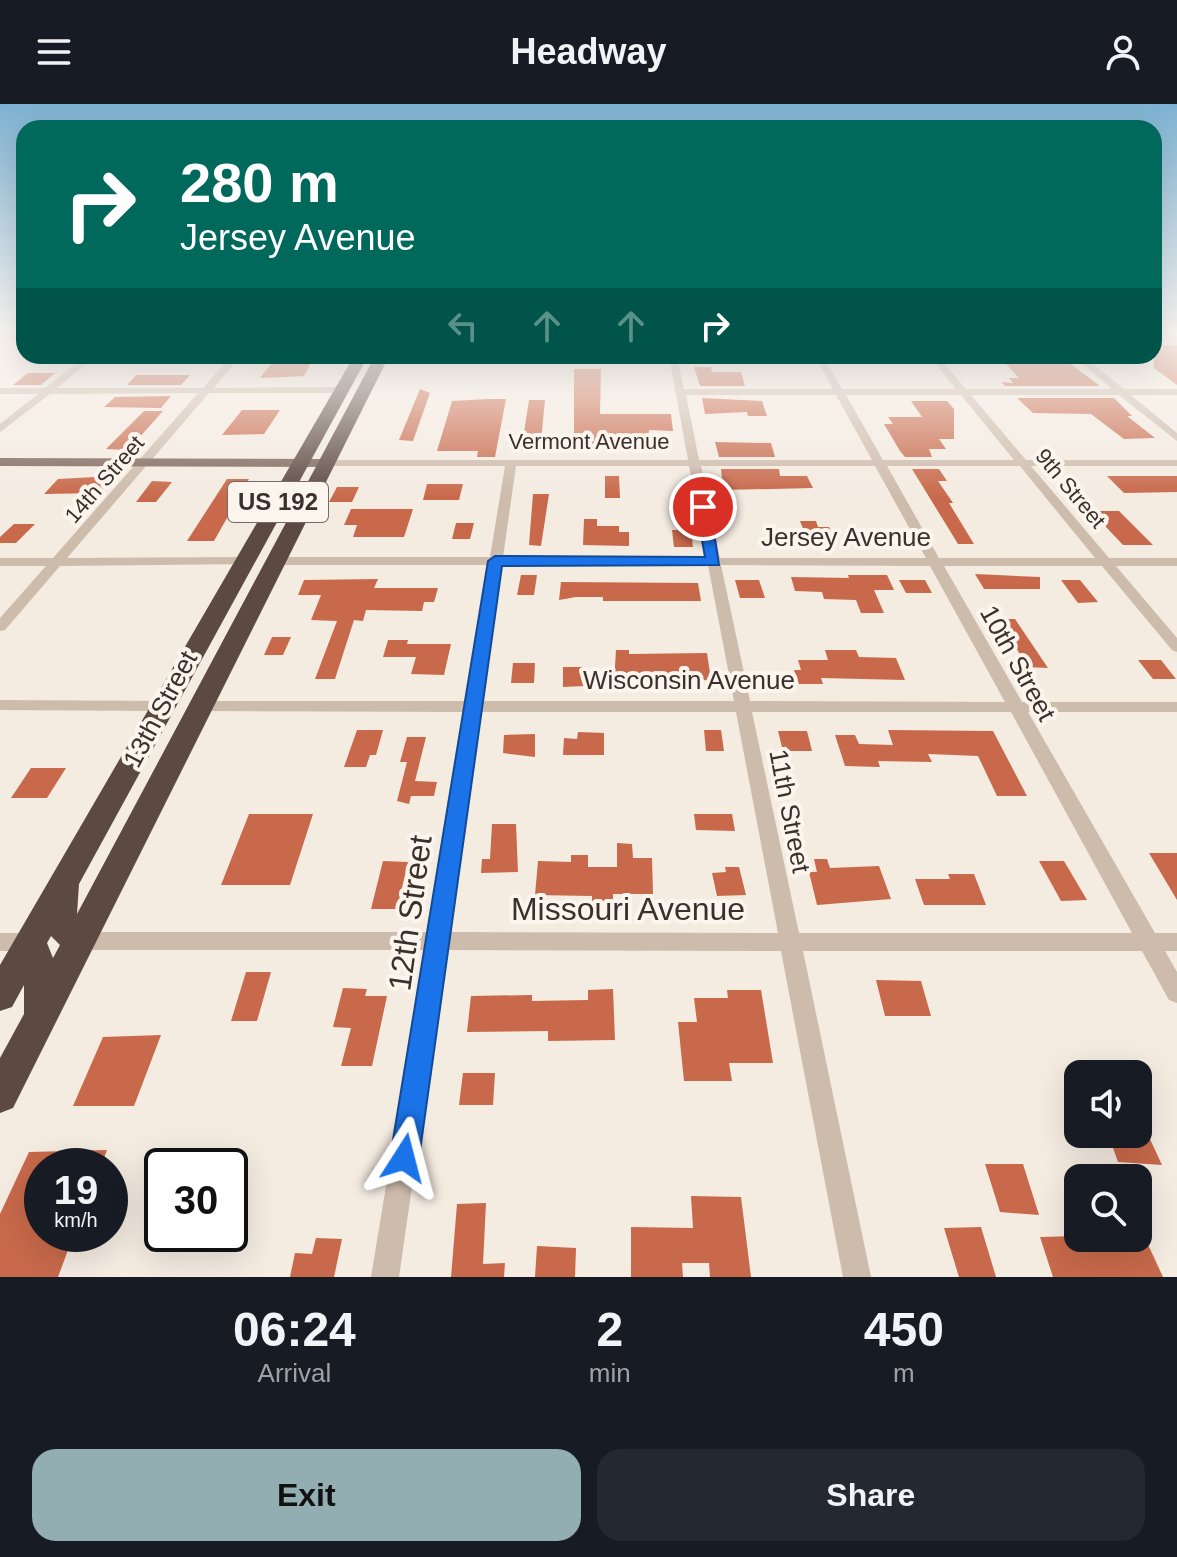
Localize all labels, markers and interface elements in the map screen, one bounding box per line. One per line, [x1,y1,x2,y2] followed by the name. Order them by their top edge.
[32,30,76,74] icon: menu
[1101,30,1145,74] icon: person
[510,31,667,72] text: Headway
[180,151,339,214] text: 280 m
[48,152,152,256] icon: right
[180,217,416,258] text: Jersey Avenue
[441,304,485,348] icon: left
[525,304,569,348] icon: ahead
[609,304,653,348] icon: ahead
[693,304,737,348] icon: right
[508,429,670,454] street label: Vermont Avenue
[60,431,149,528] street label: 14th Street
[1030,444,1111,533] street label: 9th Street
[669,473,737,541] pin
[228,482,328,522] road number: US 192
[681,485,725,529] icon: arrive
[761,522,931,552] street label: Jersey Avenue
[974,600,1062,727] street label: 10th Street
[117,645,203,772] street label: 13th Street
[583,665,795,695] street label: Wisconsin Avenue
[763,747,817,876] street label: 11th Street
[381,833,439,993] street label: 12th Street
[511,891,745,927] street label: Missouri Avenue
[1064,1060,1152,1252] map controls
[1064,1060,1152,1148] button: sound
[362,1116,446,1200] position arrow
[144,1148,248,1252] speed limit sign: 30
[1064,1164,1152,1252] button: search
[54,1168,98,1212] text: 19
[54,1209,98,1231] text: km/h
[233,1303,356,1356] text: 06:24
[596,1303,623,1356] text: 2
[864,1303,944,1356] text: 450
[258,1358,331,1388] text: Arrival
[589,1358,631,1388] text: min
[893,1358,915,1388] text: m
[32,1449,581,1541] button: Exit
[597,1449,1145,1541] button: Share

